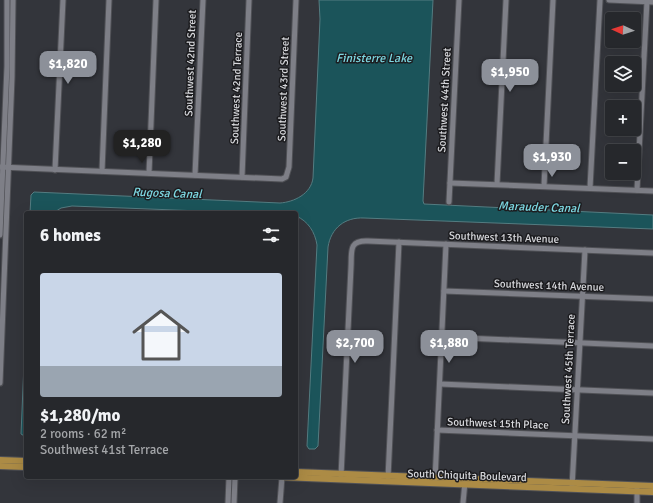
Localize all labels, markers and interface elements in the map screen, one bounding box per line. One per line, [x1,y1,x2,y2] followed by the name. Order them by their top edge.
[182,9,199,117] street label: Southwest 42nd Street
[605,12,641,48] north arrow
[605,12,641,180] map controls
[228,32,245,144] street label: Southwest 42nd Terrace
[275,36,292,142] street label: Southwest 43rd Street
[435,47,454,153] street label: Southwest 44th Street
[35,51,101,85] pin: $1,820
[336,51,413,66] water label: Finisterre Lake
[49,56,87,72] text: $1,820
[605,56,641,92] button: layers
[477,59,543,93] pin: $1,950
[491,64,529,80] text: $1,950
[605,100,641,136] button: +
[109,130,175,164] pin: $1,280
[123,135,161,151] text: $1,280
[519,144,585,178] pin: $1,930
[605,144,641,180] button: −
[533,149,571,165] text: $1,930
[132,185,203,202] water label: Rugosa Canal
[498,199,581,216] water label: Marauder Canal
[260,224,282,246] icon: filters
[40,225,101,246] text: 6 homes
[449,229,559,246] street label: Southwest 13th Avenue
[494,277,604,294] street label: Southwest 14th Avenue
[125,299,197,371] icon: home
[559,314,578,424] street label: Southwest 45th Terrace
[322,330,388,364] pin: $2,700
[416,330,482,364] pin: $1,880
[336,335,374,351] text: $2,700
[430,335,468,351] text: $1,880
[40,405,120,426] text: $1,280/mo
[447,415,549,432] street label: Southwest 15th Place
[40,426,126,442] text: 2 rooms · 62 m²
[40,442,169,458] text: Southwest 41st Terrace
[407,467,527,484] street label: South Chiquita Boulevard

